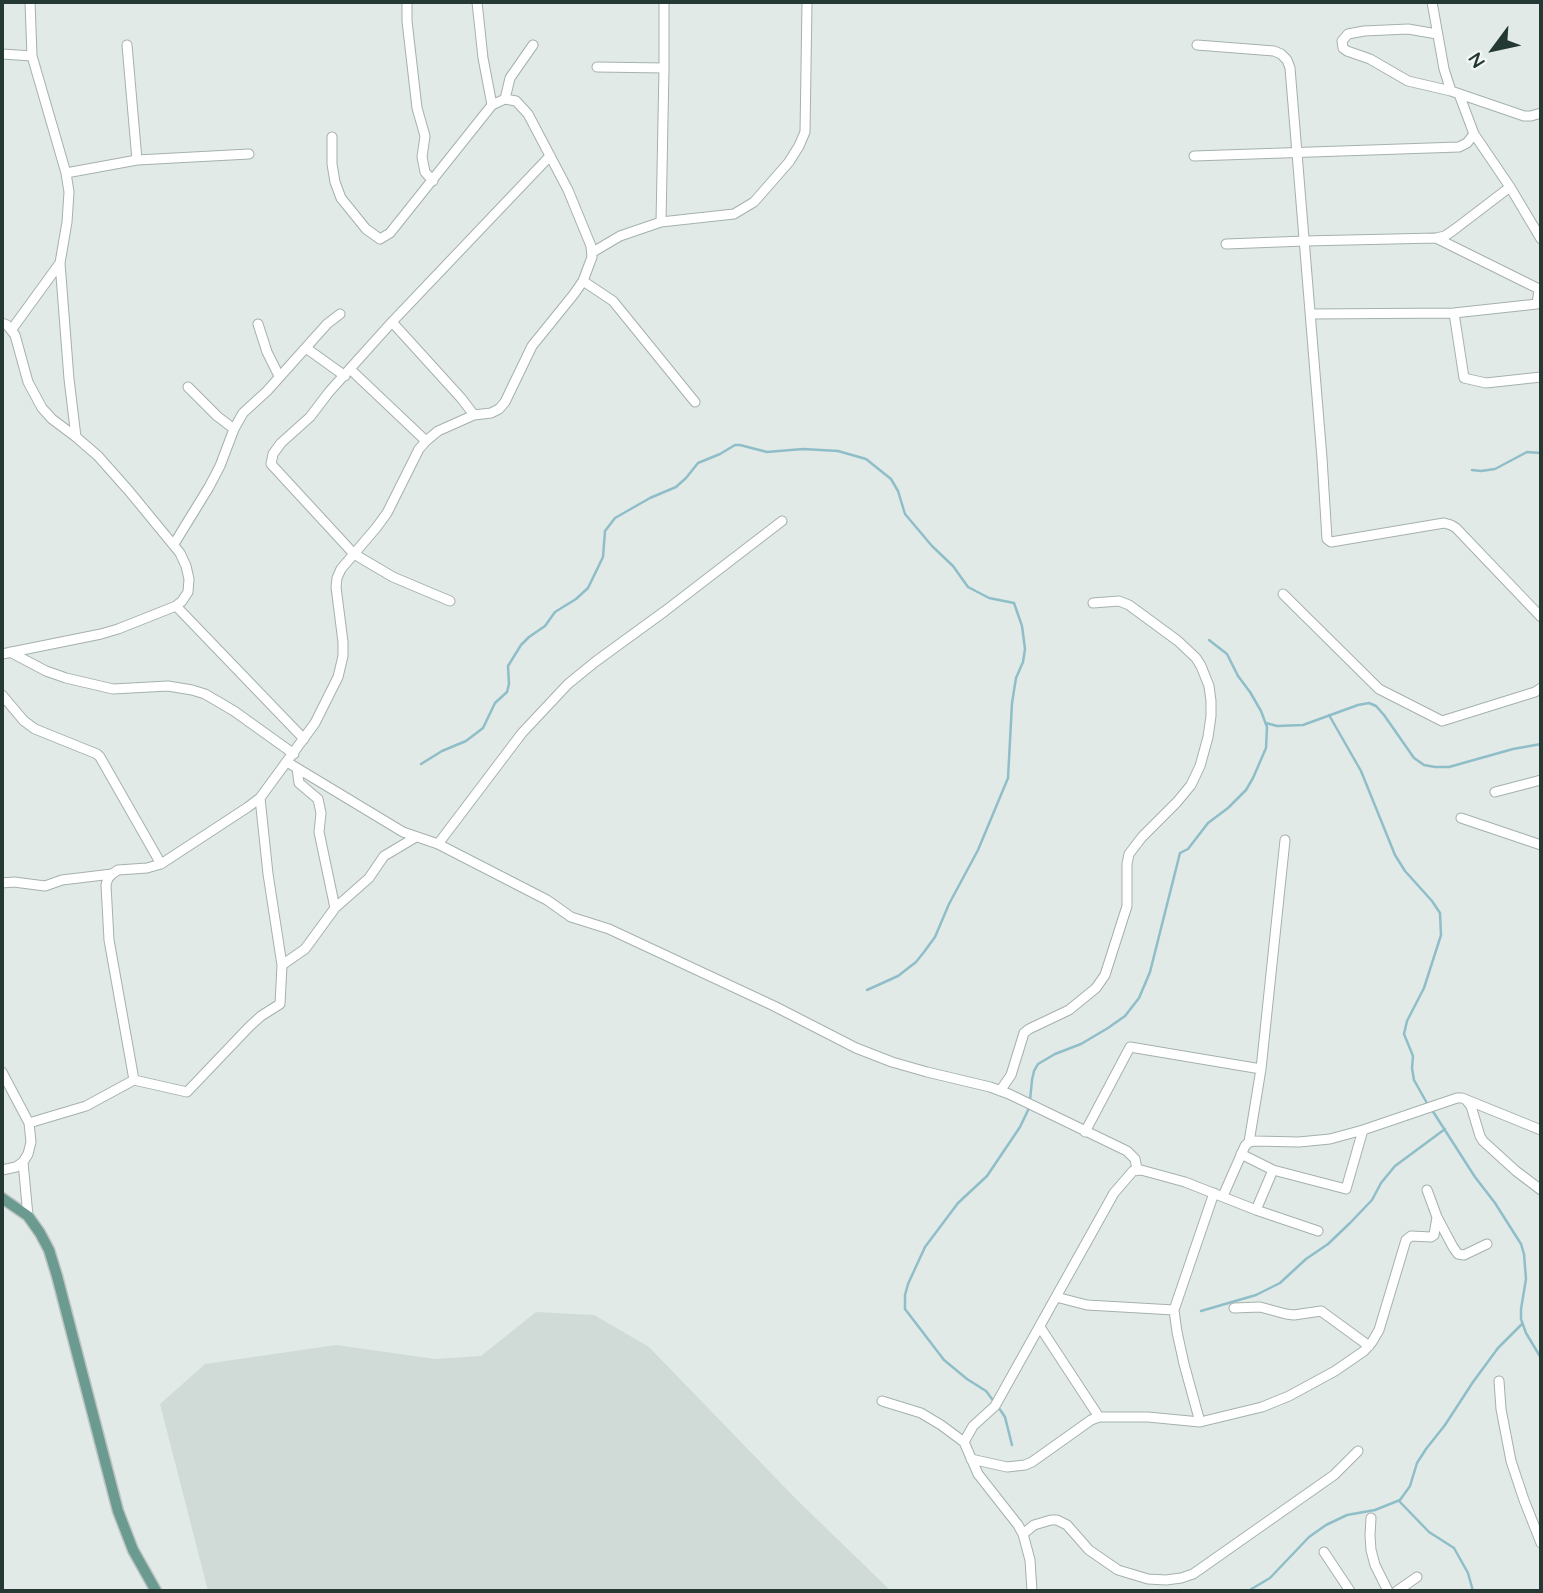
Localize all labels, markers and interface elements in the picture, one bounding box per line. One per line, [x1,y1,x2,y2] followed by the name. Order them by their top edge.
[1459,14,1529,84] north arrow
[1463,48,1490,73] text: N

